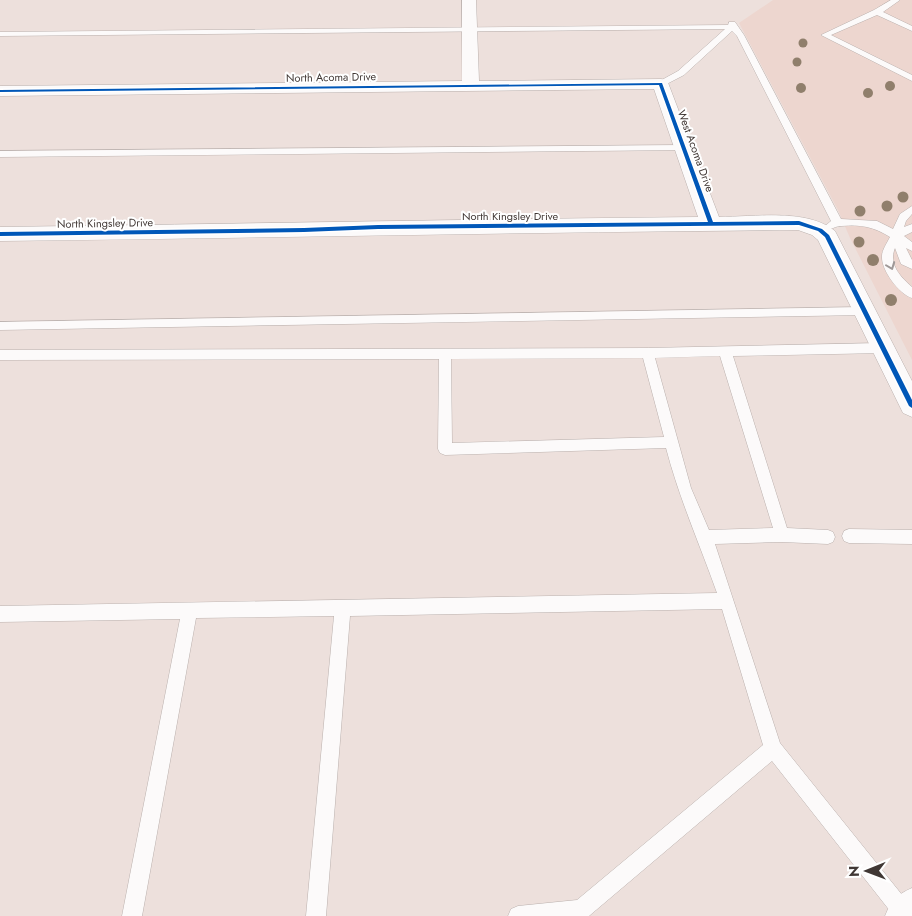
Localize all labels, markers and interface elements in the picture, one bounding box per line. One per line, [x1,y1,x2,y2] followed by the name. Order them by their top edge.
[286,68,377,86] street label: North Acoma Drive
[674,108,718,195] street label: West Acoma Drive
[462,208,558,224] street label: North Kingsley Drive
[57,214,154,232] street label: North Kingsley Drive
[885,261,895,270] one-way arrow
[842,846,892,896] north arrow
[844,865,864,877] text: N

